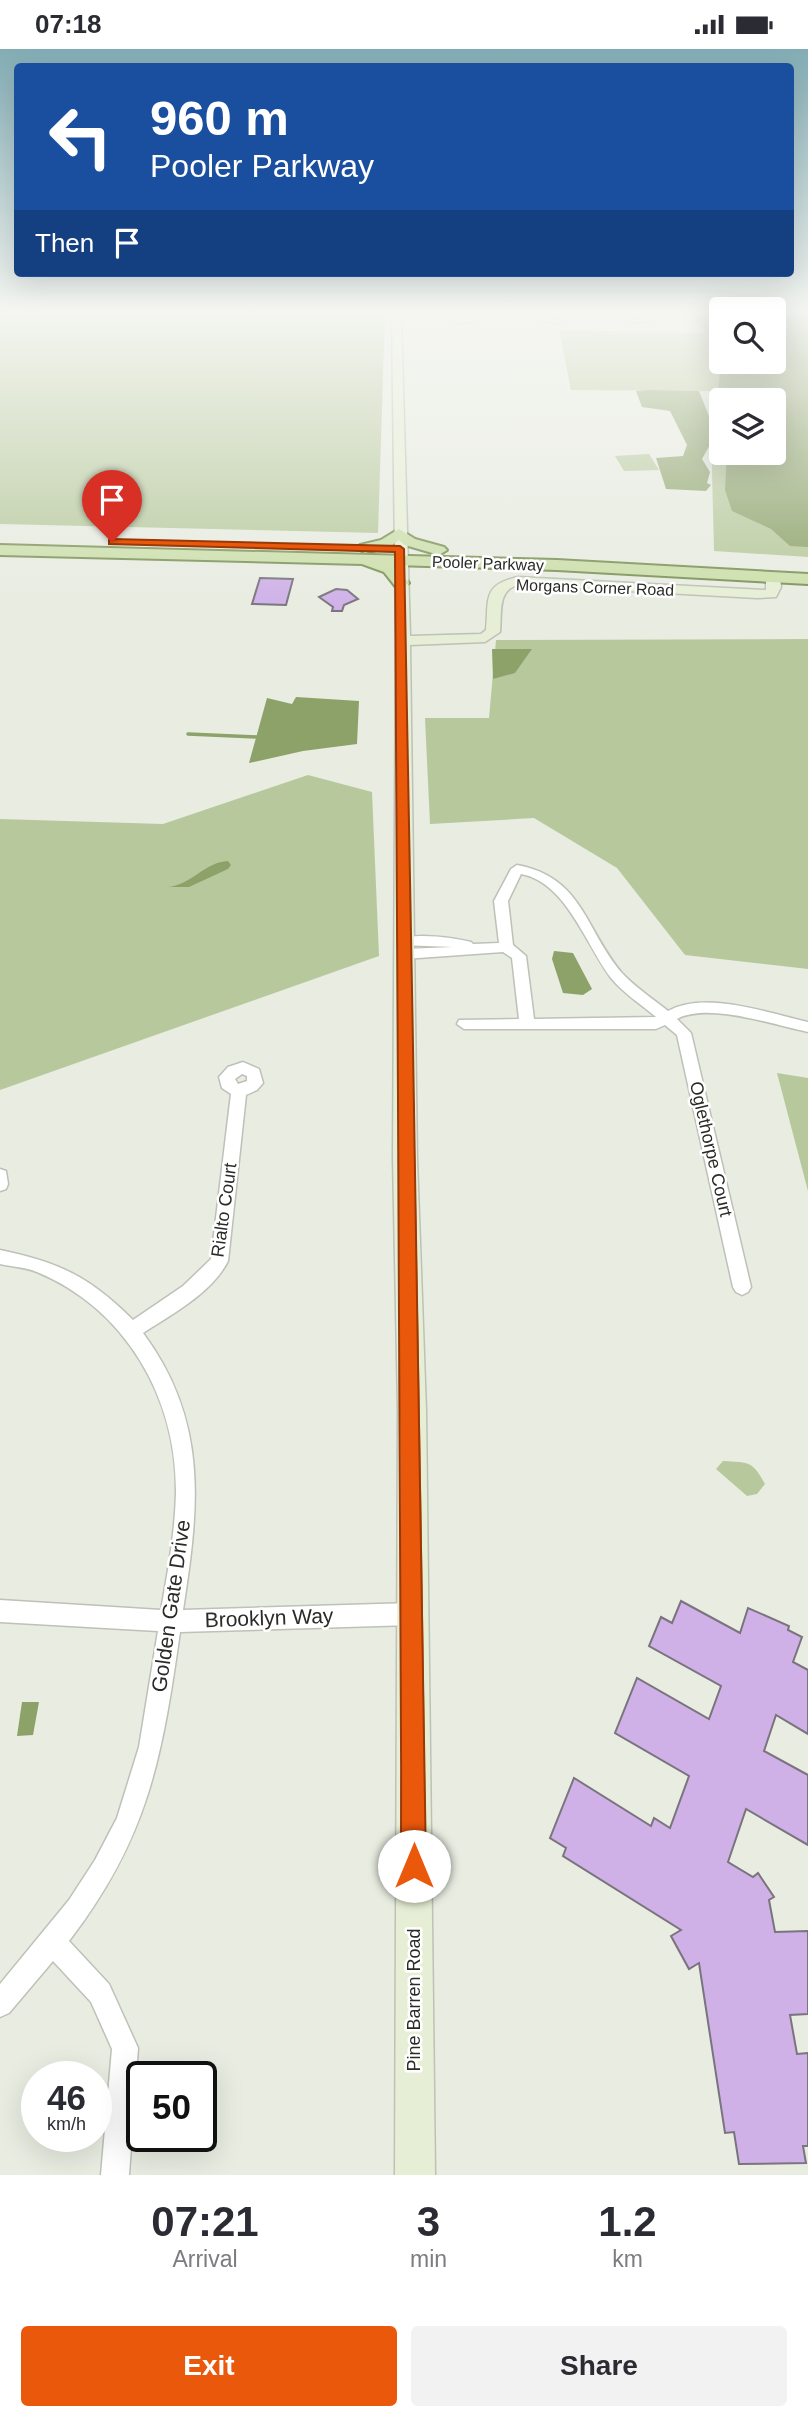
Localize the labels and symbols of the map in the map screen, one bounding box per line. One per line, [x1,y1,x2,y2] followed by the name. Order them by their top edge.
[82,470,142,542] pin
[432,553,544,574] street label: Pooler Parkway
[516,576,674,599] street label: Morgans Corner Road
[686,1079,736,1219] street label: Oglethorpe Court
[207,1162,241,1258] street label: Rialto Court
[147,1518,194,1694] street label: Golden Gate Drive
[204,1604,334,1631] street label: Brooklyn Way
[377,1829,451,1903] position arrow
[404,1928,424,2072] street label: Pine Barren Road
[126,2061,217,2152] speed limit sign: 50

